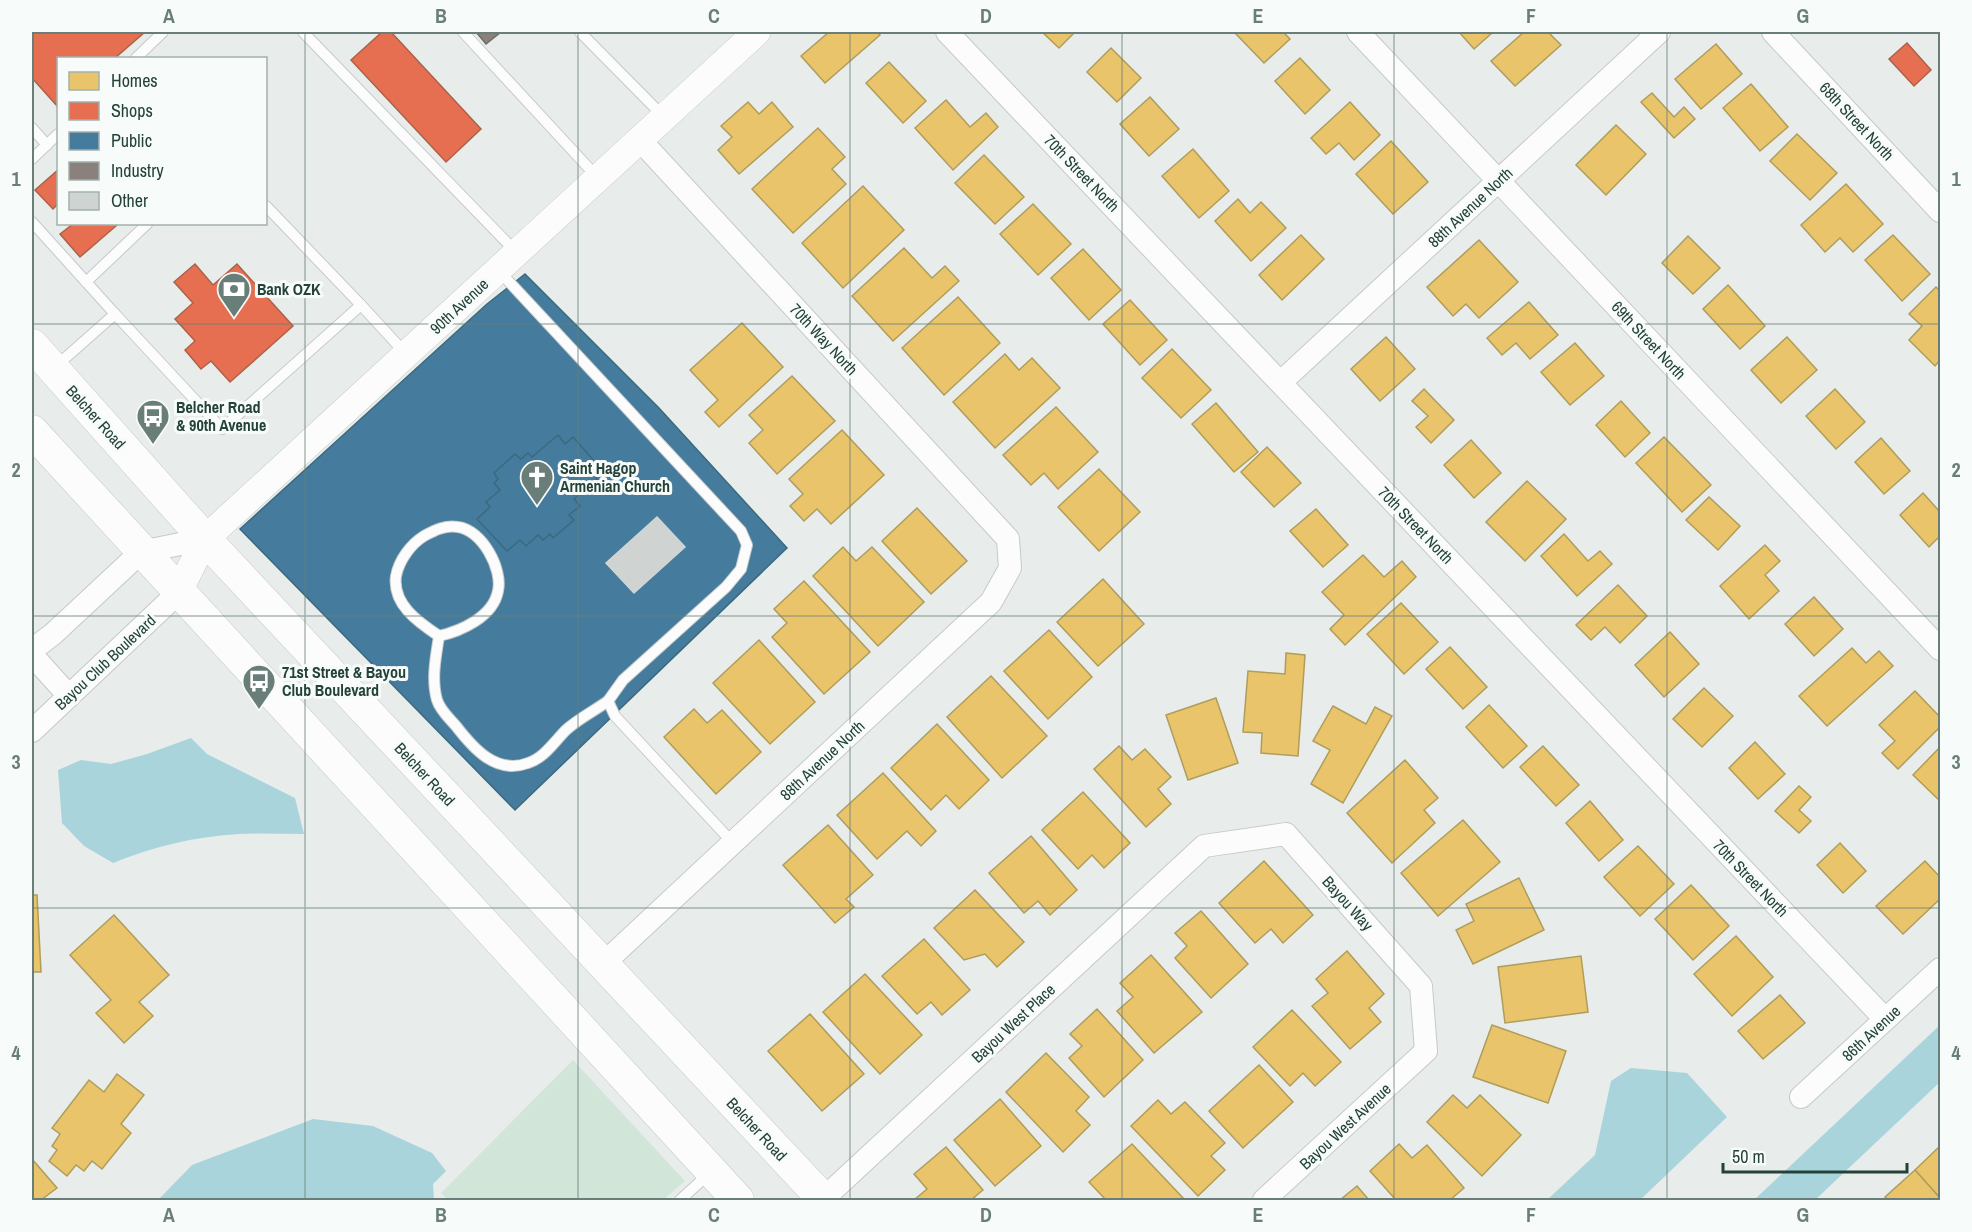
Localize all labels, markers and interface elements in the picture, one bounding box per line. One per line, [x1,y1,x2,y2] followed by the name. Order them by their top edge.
[163,2,175,29] text: A
[435,2,447,29] text: B
[708,2,720,29] text: C
[980,2,992,29] text: D
[1253,2,1264,29] text: E
[1526,2,1536,29] text: F
[1797,2,1809,29] text: G
[57,57,267,225] legend
[111,68,158,93] text: Homes
[1815,77,1899,165] street label: 68th Street North
[111,98,153,123] text: Shops
[111,128,152,153] text: Public
[1039,129,1125,217] street label: 70th Street North
[111,158,164,183] text: Industry
[1423,162,1517,252] street label: 88th Avenue North
[11,165,21,192] text: 1
[1951,165,1961,192] text: 1
[111,188,148,213] text: Other
[216,271,252,318] bank icon: Bank OZK
[425,273,493,339] street label: 90th Avenue
[257,278,321,300] place label: Bank OZK
[1607,296,1691,384] street label: 69th Street North
[785,298,863,380] street label: 70th Way North
[61,380,131,454] street label: Belcher Road
[176,396,266,436] place label: Belcher Road & 90th Avenue
[135,398,171,445] bus stop icon: Belcher Road & 90th Avenue
[11,456,21,483] text: 2
[1951,456,1961,483] text: 2
[560,457,670,497] place label: Saint Hagop Armenian Church
[519,459,555,506] church icon: Saint Hagop Armenian Church
[1373,481,1459,569] street label: 70th Street North
[50,609,160,715] street label: Bayou Club Boulevard
[282,661,406,701] place label: 71st Street & Bayou Club Boulevard
[241,663,277,710] bus stop icon: 71st Street & Bayou Club Boulevard
[775,715,869,805] street label: 88th Avenue North
[390,737,460,811] street label: Belcher Road
[11,748,21,775] text: 3
[1951,748,1961,775] text: 3
[1708,834,1794,922] street label: 70th Street North
[1318,871,1379,935] street label: Bayou Way
[966,978,1060,1068] street label: Bayou West Place
[1837,1000,1905,1066] street label: 86th Avenue
[11,1039,21,1066] text: 4
[1951,1039,1961,1066] text: 4
[1294,1078,1396,1174] street label: Bayou West Avenue
[722,1092,792,1166] street label: Belcher Road
[1723,1136,1908,1174] scale bar
[1732,1144,1765,1169] text: 50 m
[163,1201,175,1228] text: A
[435,1201,447,1228] text: B
[708,1201,720,1228] text: C
[980,1201,992,1228] text: D
[1253,1201,1264,1228] text: E
[1526,1201,1536,1228] text: F
[1797,1201,1809,1228] text: G

